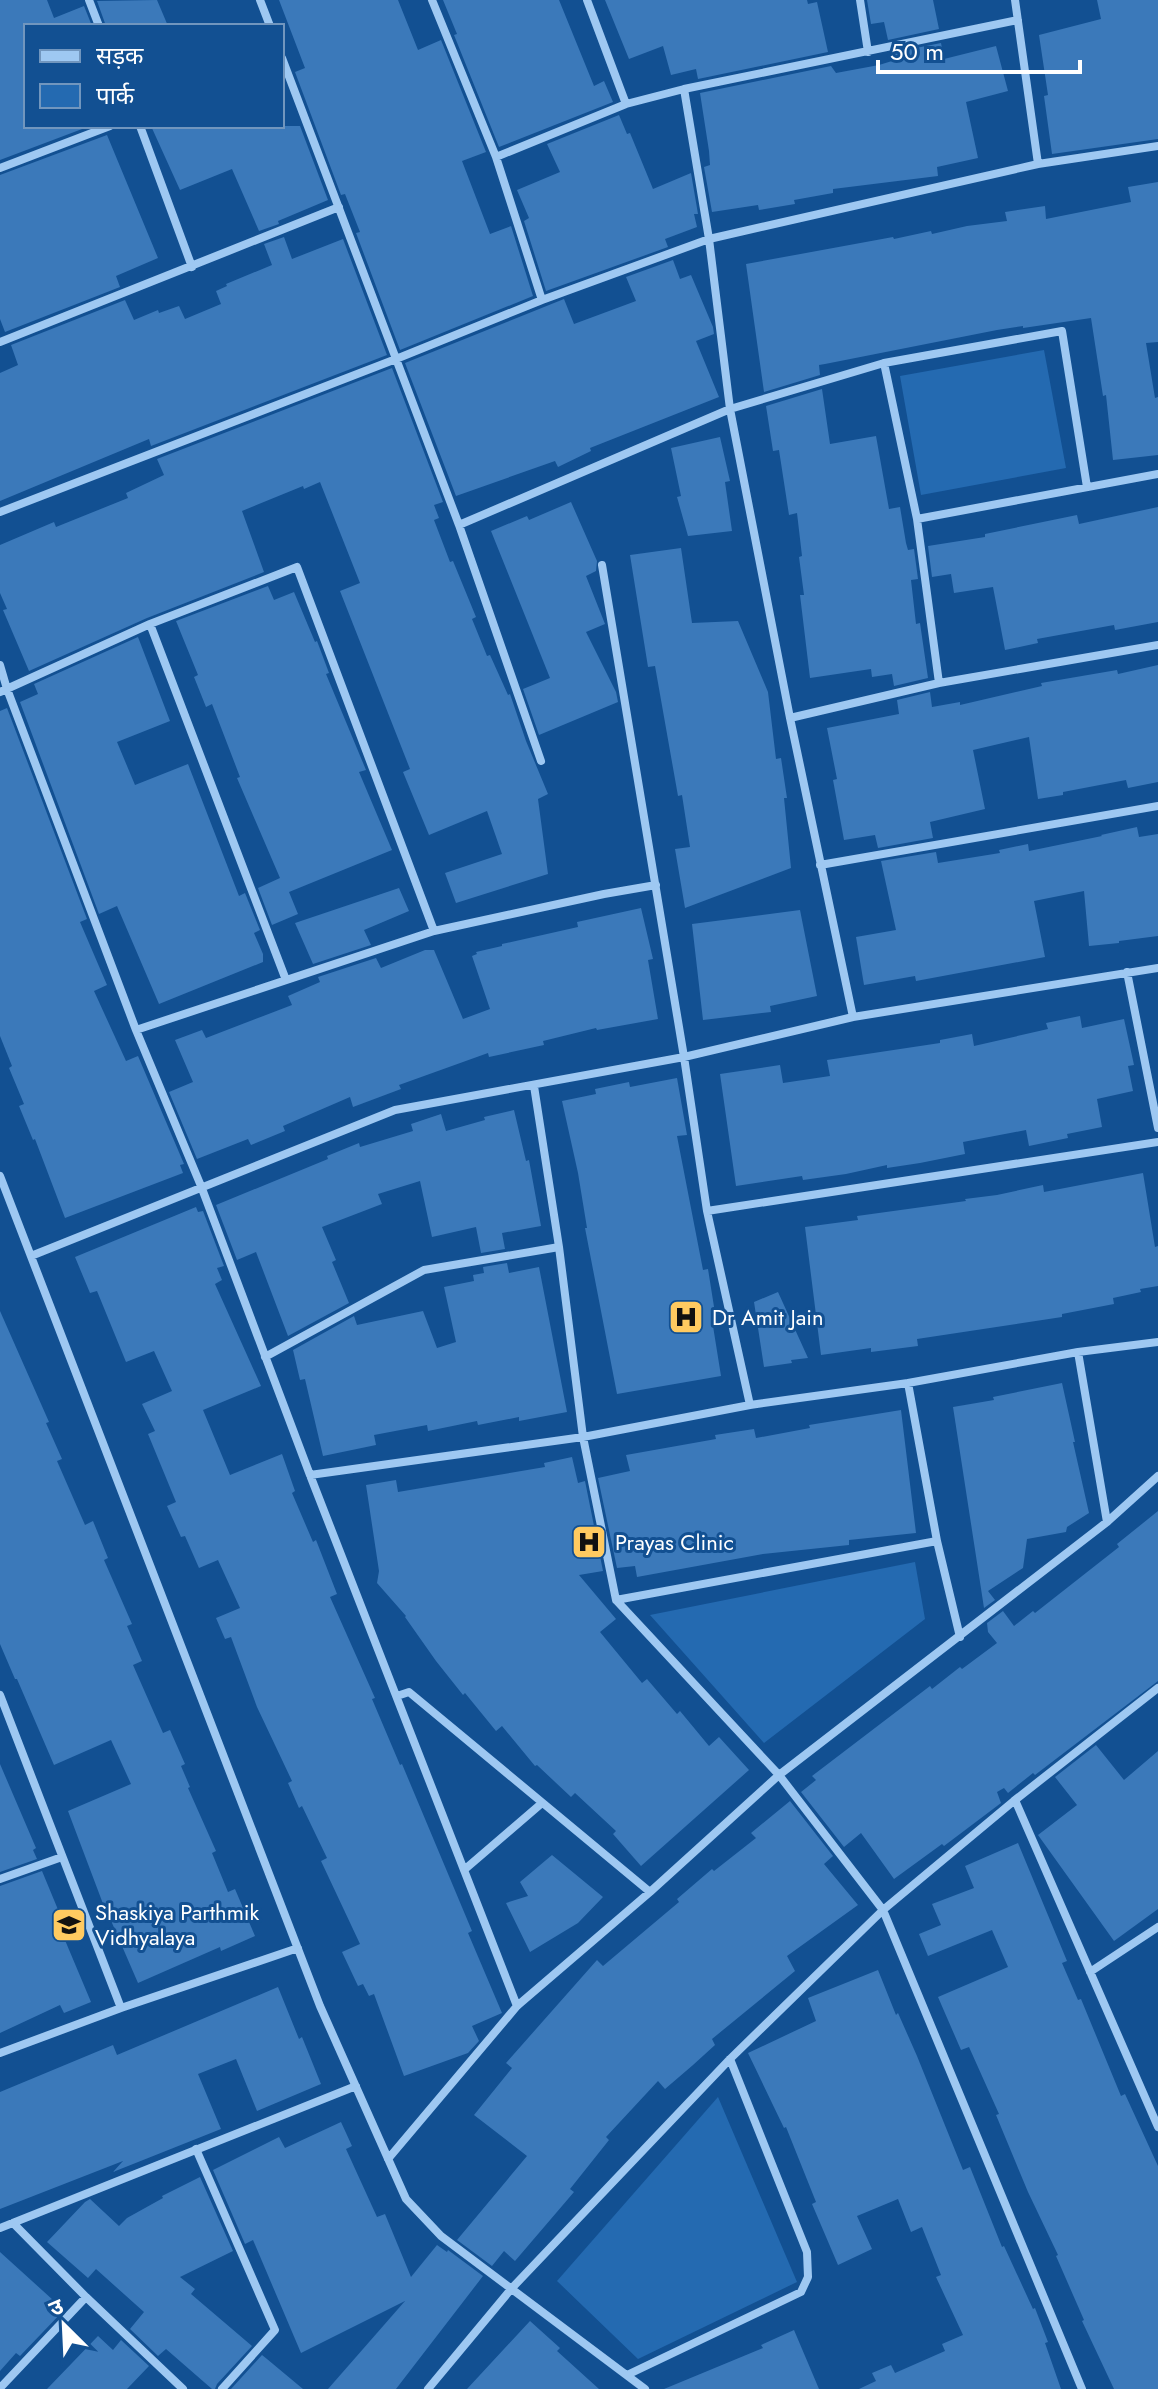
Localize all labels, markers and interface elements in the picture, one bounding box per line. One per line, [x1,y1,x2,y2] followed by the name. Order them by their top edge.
[24,24,284,128] legend
[878,24,1080,74] scale bar
[890,34,944,69] text: 50 m
[96,38,144,73] text: सड़क
[96,78,135,113] text: पार्क
[667,1298,705,1336] hospital icon: Dr Amit Jain
[712,1301,824,1333] place label: Dr Amit Jain
[570,1523,608,1561] hospital icon: Prayas Clinic
[615,1526,734,1558] place label: Prayas Clinic
[95,1896,260,1953] place label: Shaskiya Parthmik Vidhyalaya
[50,1906,88,1944] school or university icon: Shaskiya Parthmik Vidhyalaya
[24,2285,104,2365] north arrow
[43,2289,69,2324] text: उ

